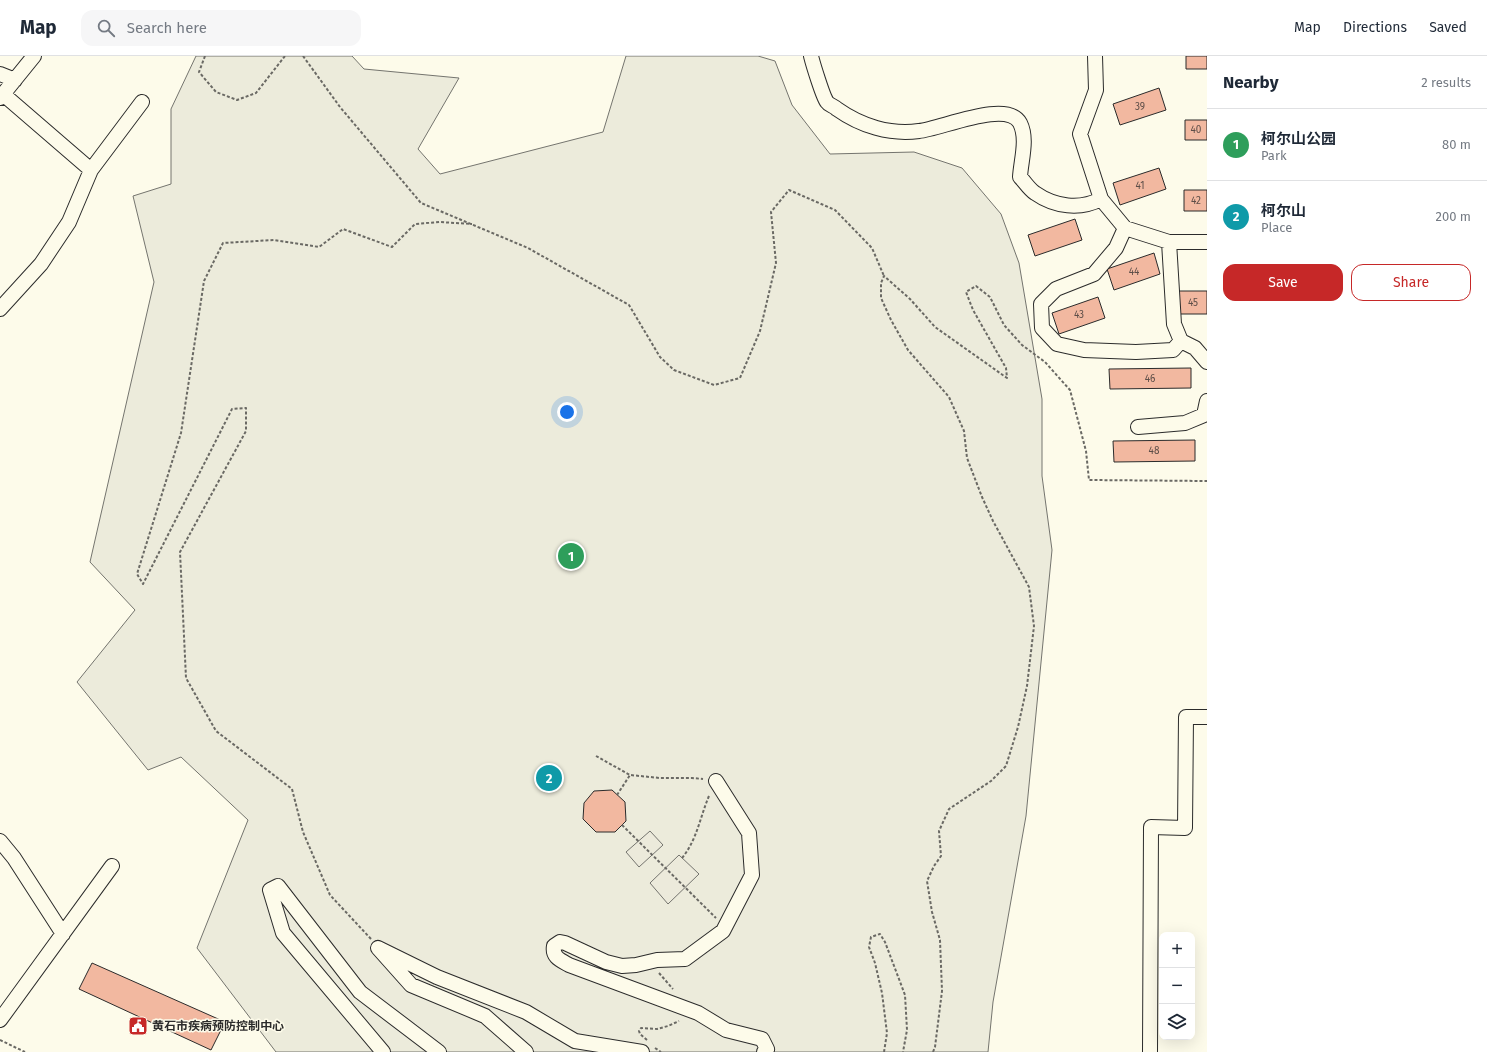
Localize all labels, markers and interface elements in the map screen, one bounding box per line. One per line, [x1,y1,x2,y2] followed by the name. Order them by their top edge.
[81,10,361,46] search box
[20,16,57,39] text: Map
[95,17,117,39] icon: search
[127,19,207,37] text: Search here
[1294,19,1321,36] text: Map
[1343,19,1407,36] text: Directions
[1429,19,1467,36] text: Saved
[1223,72,1278,93] text: Nearby
[1421,75,1471,90] text: 2 results
[1135,101,1145,113] house number: 39
[1191,124,1202,136] house number: 40
[1261,130,1336,148] text: 柯尔山公园
[1233,137,1239,152] text: 1
[1442,137,1471,152] text: 80 m
[1261,148,1287,163] text: Park
[1135,180,1145,192] house number: 41
[1191,195,1201,207] house number: 42
[1261,202,1306,220] text: 柯尔山
[1233,209,1239,224] text: 2
[1435,209,1471,224] text: 200 m
[1261,220,1292,235] text: Place
[1223,264,1343,301] button: Save
[1351,264,1471,301] button: Share
[1129,266,1140,278] house number: 44
[1188,297,1198,309] house number: 45
[1074,309,1084,321] house number: 43
[1145,373,1155,385] house number: 46
[557,402,577,422] your location
[1149,445,1160,457] house number: 48
[558,541,584,571] pin: 1
[536,763,562,793] pin: 2
[1159,932,1195,1040] map controls
[1159,932,1195,968] button: +
[1159,968,1195,1004] button: −
[1159,1004,1195,1040] button: layers
[127,1015,149,1037] public building icon: 黄石市疾病预防控制中心
[152,1019,284,1033] place label: 黄石市疾病预防控制中心

